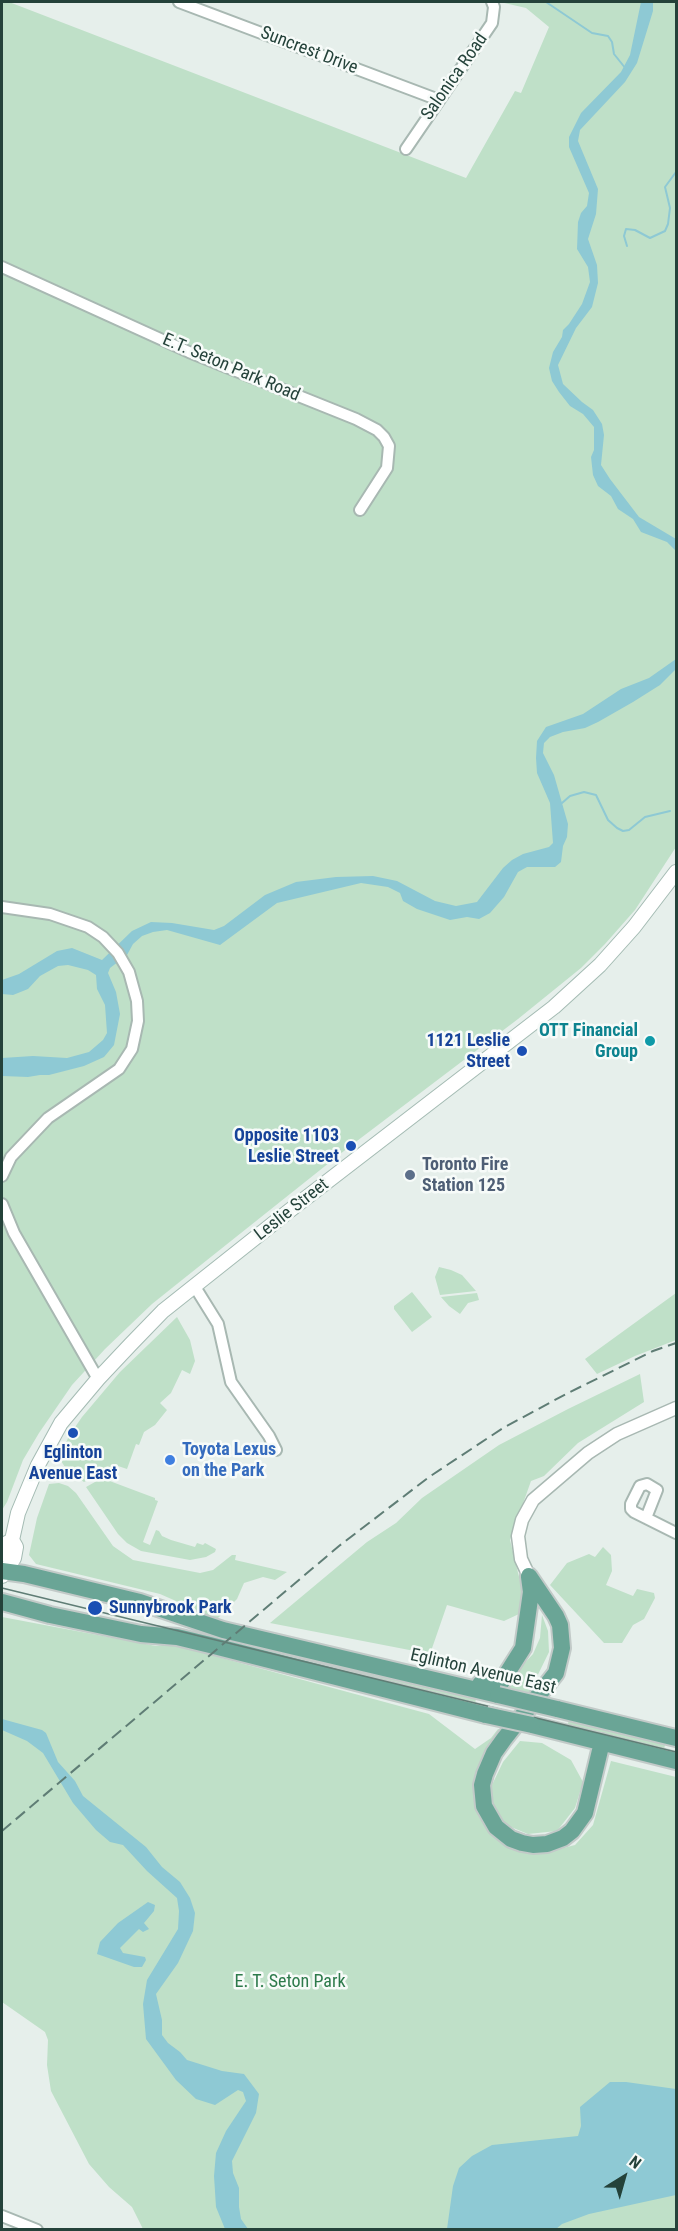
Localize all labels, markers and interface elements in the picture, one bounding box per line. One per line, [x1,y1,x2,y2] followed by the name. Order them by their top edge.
[257,23,361,79] street label: Suncrest Drive
[417,29,493,125] street label: Salonica Road
[159,329,303,407] street label: E.T. Seton Park Road
[539,1020,638,1062] place label: OTT Financial Group
[426,1030,510,1072] place label: 1121 Leslie Street
[643,1034,657,1048] marker: OTT Financial Group
[515,1044,529,1058] marker: 1121 Leslie Street
[234,1125,339,1168] place label: Opposite 1103 Leslie Street
[344,1139,358,1153] marker: Opposite 1103 Leslie Street
[422,1154,508,1196] place label: Toronto Fire Station 125
[403,1168,417,1182] marker: Toronto Fire Station 125
[251,1174,333,1246] street label: Leslie Street
[66,1426,80,1440] marker: Eglinton Avenue East
[182,1439,276,1482] place label: Toyota Lexus on the Park
[29,1442,117,1484] place label: Eglinton Avenue East
[163,1453,177,1467] marker: Toyota Lexus on the Park
[109,1597,232,1619] place label: Sunnybrook Park
[86,1599,104,1617] marker: Sunnybrook Park
[408,1645,558,1699] street label: Eglinton Avenue East
[234,1971,346,1993] park label: E. T. Seton Park
[594,2147,654,2207] north arrow
[625,2152,645,2173] text: N

